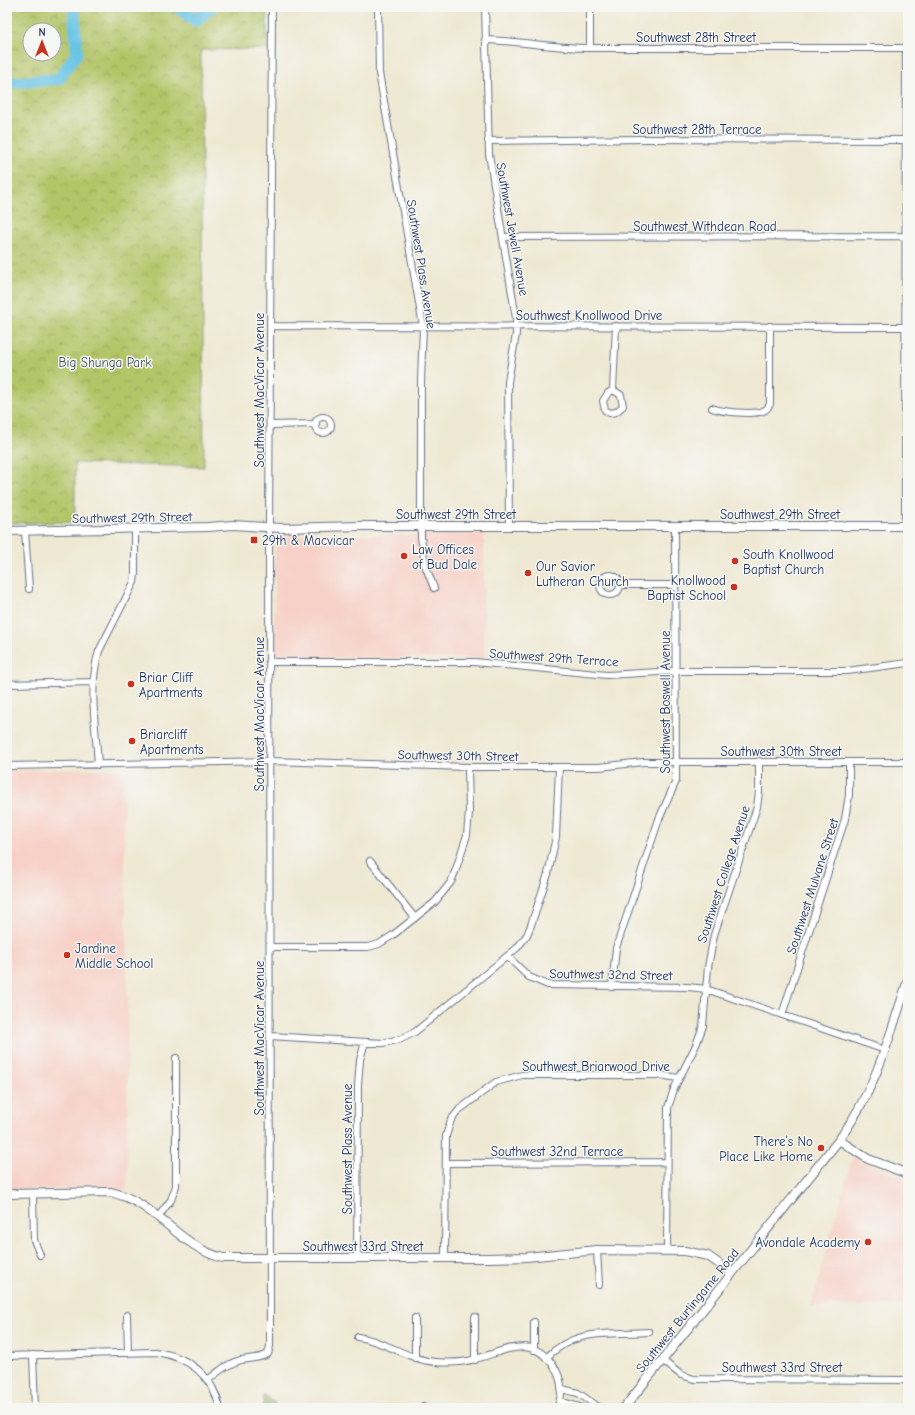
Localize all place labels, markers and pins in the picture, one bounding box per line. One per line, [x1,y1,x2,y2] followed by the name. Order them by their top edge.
[262,533,355,548] place label: 29th & Macvicar
[249,535,259,545] marker: 29th & Macvicar
[412,542,477,572] place label: Law Offices of Bud Dale
[743,547,834,577] place label: South Knollwood Baptist Church
[399,551,409,561] marker: Law Offices of Bud Dale
[730,556,740,566] marker: South Knollwood Baptist Church
[536,559,629,589] place label: Our Savior Lutheran Church
[523,568,533,578] marker: Our Savior Lutheran Church
[647,573,726,603] place label: Knollwood Baptist School
[729,582,739,592] marker: Knollwood Baptist School
[139,670,203,700] place label: Briar Cliff Apartments
[126,679,136,689] marker: Briar Cliff Apartments
[140,727,204,757] place label: Briarcliff Apartments
[127,736,137,746] marker: Briarcliff Apartments
[75,941,153,971] place label: Jardine Middle School
[62,950,72,960] marker: Jardine Middle School
[719,1134,813,1164] place label: There’s No Place Like Home
[816,1143,826,1153] marker: There’s No Place Like Home
[755,1235,860,1250] place label: Avondale Academy
[863,1237,873,1247] marker: Avondale Academy

